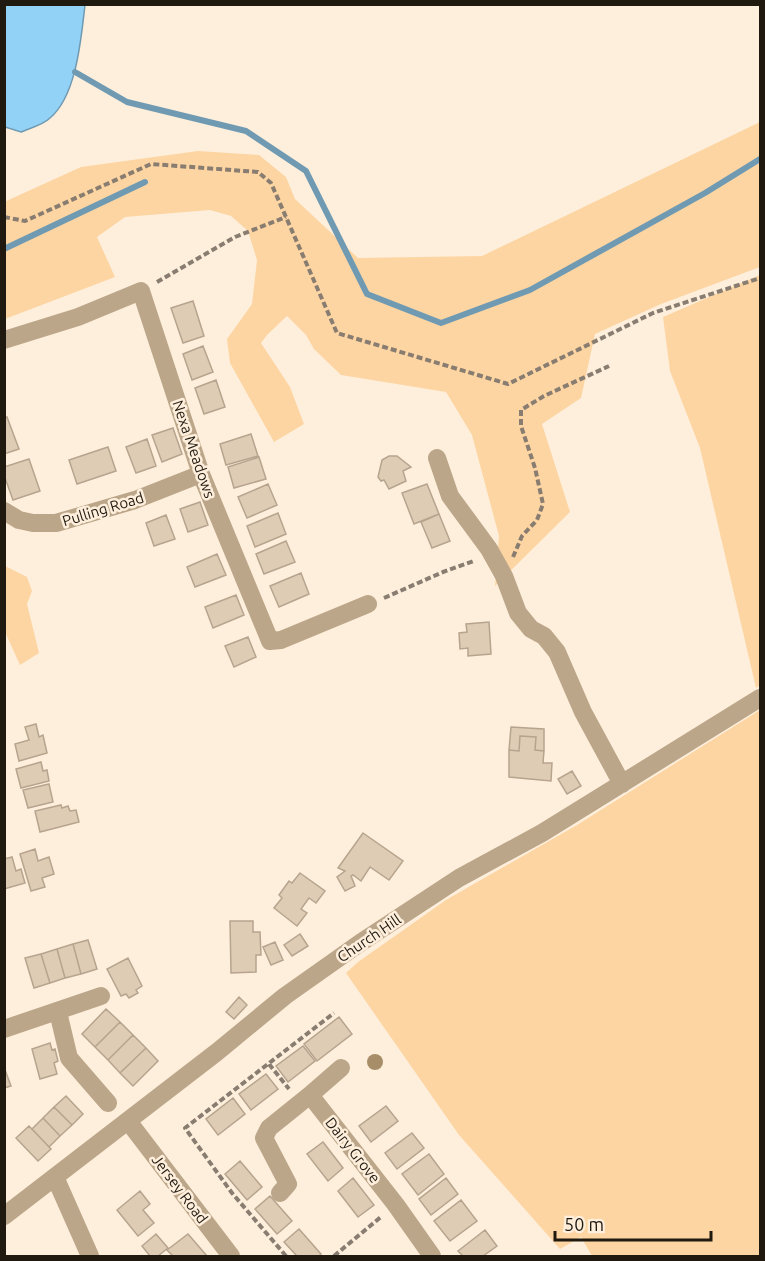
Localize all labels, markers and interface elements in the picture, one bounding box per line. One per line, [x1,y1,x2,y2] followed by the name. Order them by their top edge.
[169,398,219,500] street label: Nexa Meadows
[60,489,146,529] street label: Pulling Road
[334,911,404,965] street label: Church Hill
[322,1114,384,1186] street label: Dairy Grove
[149,1151,211,1227] street label: Jersey Road
[555,1204,711,1242] scale bar
[564,1214,604,1234] text: 50 m

